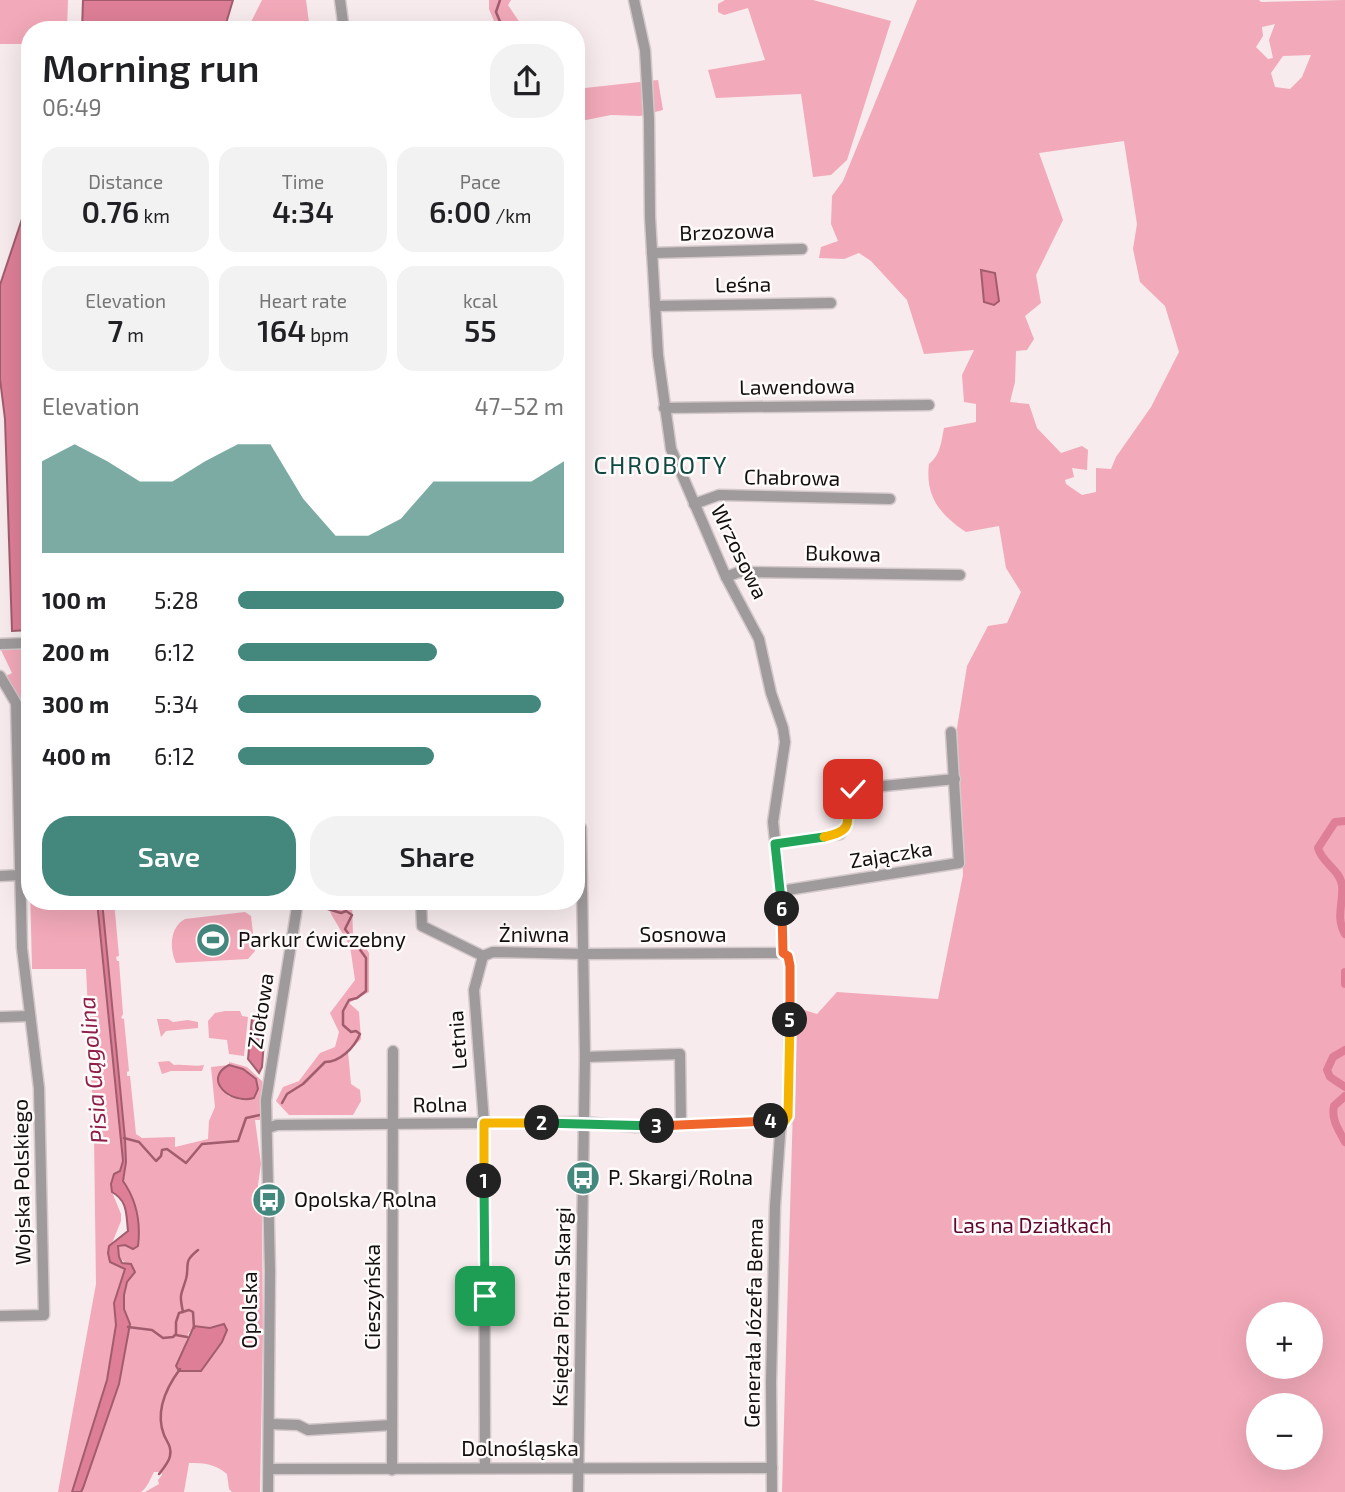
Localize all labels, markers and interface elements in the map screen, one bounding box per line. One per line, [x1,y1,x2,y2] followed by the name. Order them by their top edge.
[42,44,260,90] text: Morning run
[490,44,564,118] button: share
[42,93,102,121] text: 06:49
[88,170,163,193] text: Distance
[282,170,324,193] text: Time
[460,170,501,193] text: Pace
[81,193,139,229] text: 0.76
[272,193,334,229] text: 4:34
[429,193,491,229] text: 6:00
[139,204,170,227] text: km
[491,204,532,227] text: /km
[679,216,775,245] street label: Brzozowa
[715,271,771,296] street label: Leśna
[85,289,166,312] text: Elevation
[259,289,347,312] text: Heart rate
[463,289,498,312] text: kcal
[107,312,123,348] text: 7
[257,312,306,348] text: 164
[464,312,497,348] text: 55
[123,323,144,346] text: m
[306,323,349,346] text: bpm
[739,372,855,399] street label: Lawendowa
[42,392,140,420] text: Elevation
[474,392,564,420] text: 47–52 m
[594,450,728,479] district label: CHROBOTY
[744,463,840,490] street label: Chabrowa
[707,500,774,603] street label: Wrzosowa
[805,539,881,566] street label: Bukowa
[42,586,106,614] text: 100 m
[154,586,199,614] text: 5:28
[42,638,110,666] text: 200 m
[154,638,195,666] text: 6:12
[42,690,109,718] text: 300 m
[154,690,199,718] text: 5:34
[42,742,111,770] text: 400 m
[154,742,195,770] text: 6:12
[823,759,883,819] pin
[834,770,872,808] icon: check
[42,816,296,896] button: Save
[310,816,564,896] button: Share
[848,835,934,873] street label: Zajączka
[764,892,800,926] pin: 6
[776,897,787,920] text: 6
[194,921,232,959] sports icon: Parkur ćwiczebny
[499,921,569,946] street label: Żniwna
[639,921,727,946] street label: Sosnowa
[238,926,406,951] place label: Parkur ćwiczebny
[241,971,278,1051] street label: Ziołowa
[72,995,112,1145] water label: Pisia Gągolina
[772,1002,808,1038] pin: 5
[784,1008,795,1031] text: 5
[442,1010,471,1070] street label: Letnia
[412,1091,468,1116] street label: Rolna
[7,1099,35,1265] street label: Wojska Polskiego
[754,1104,788,1138] pin: 4
[524,1106,560,1140] pin: 2
[640,1108,674,1144] pin: 3
[764,1109,777,1132] text: 4
[536,1111,547,1134] text: 2
[651,1114,662,1137] text: 3
[564,1159,602,1197] bus stop icon: P. Skargi/Rolna
[466,1164,502,1198] pin: 1
[608,1164,753,1189] place label: P. Skargi/Rolna
[479,1169,488,1192] text: 1
[250,1181,288,1219] bus stop icon: Opolska/Rolna
[294,1186,437,1211] place label: Opolska/Rolna
[546,1207,575,1407] street label: Księdza Piotra Skargi
[952,1212,1112,1237] park label: Las na Działkach
[738,1218,767,1428] street label: Generała Józefa Bema
[359,1244,384,1350] street label: Cieszyńska
[455,1266,515,1326] pin
[236,1271,261,1349] street label: Opolska
[466,1277,504,1315] icon: arrive
[1246,1302,1323,1470] map controls
[1246,1302,1323,1379] button: +
[1246,1393,1323,1470] button: −
[461,1435,579,1460] street label: Dolnośląska

